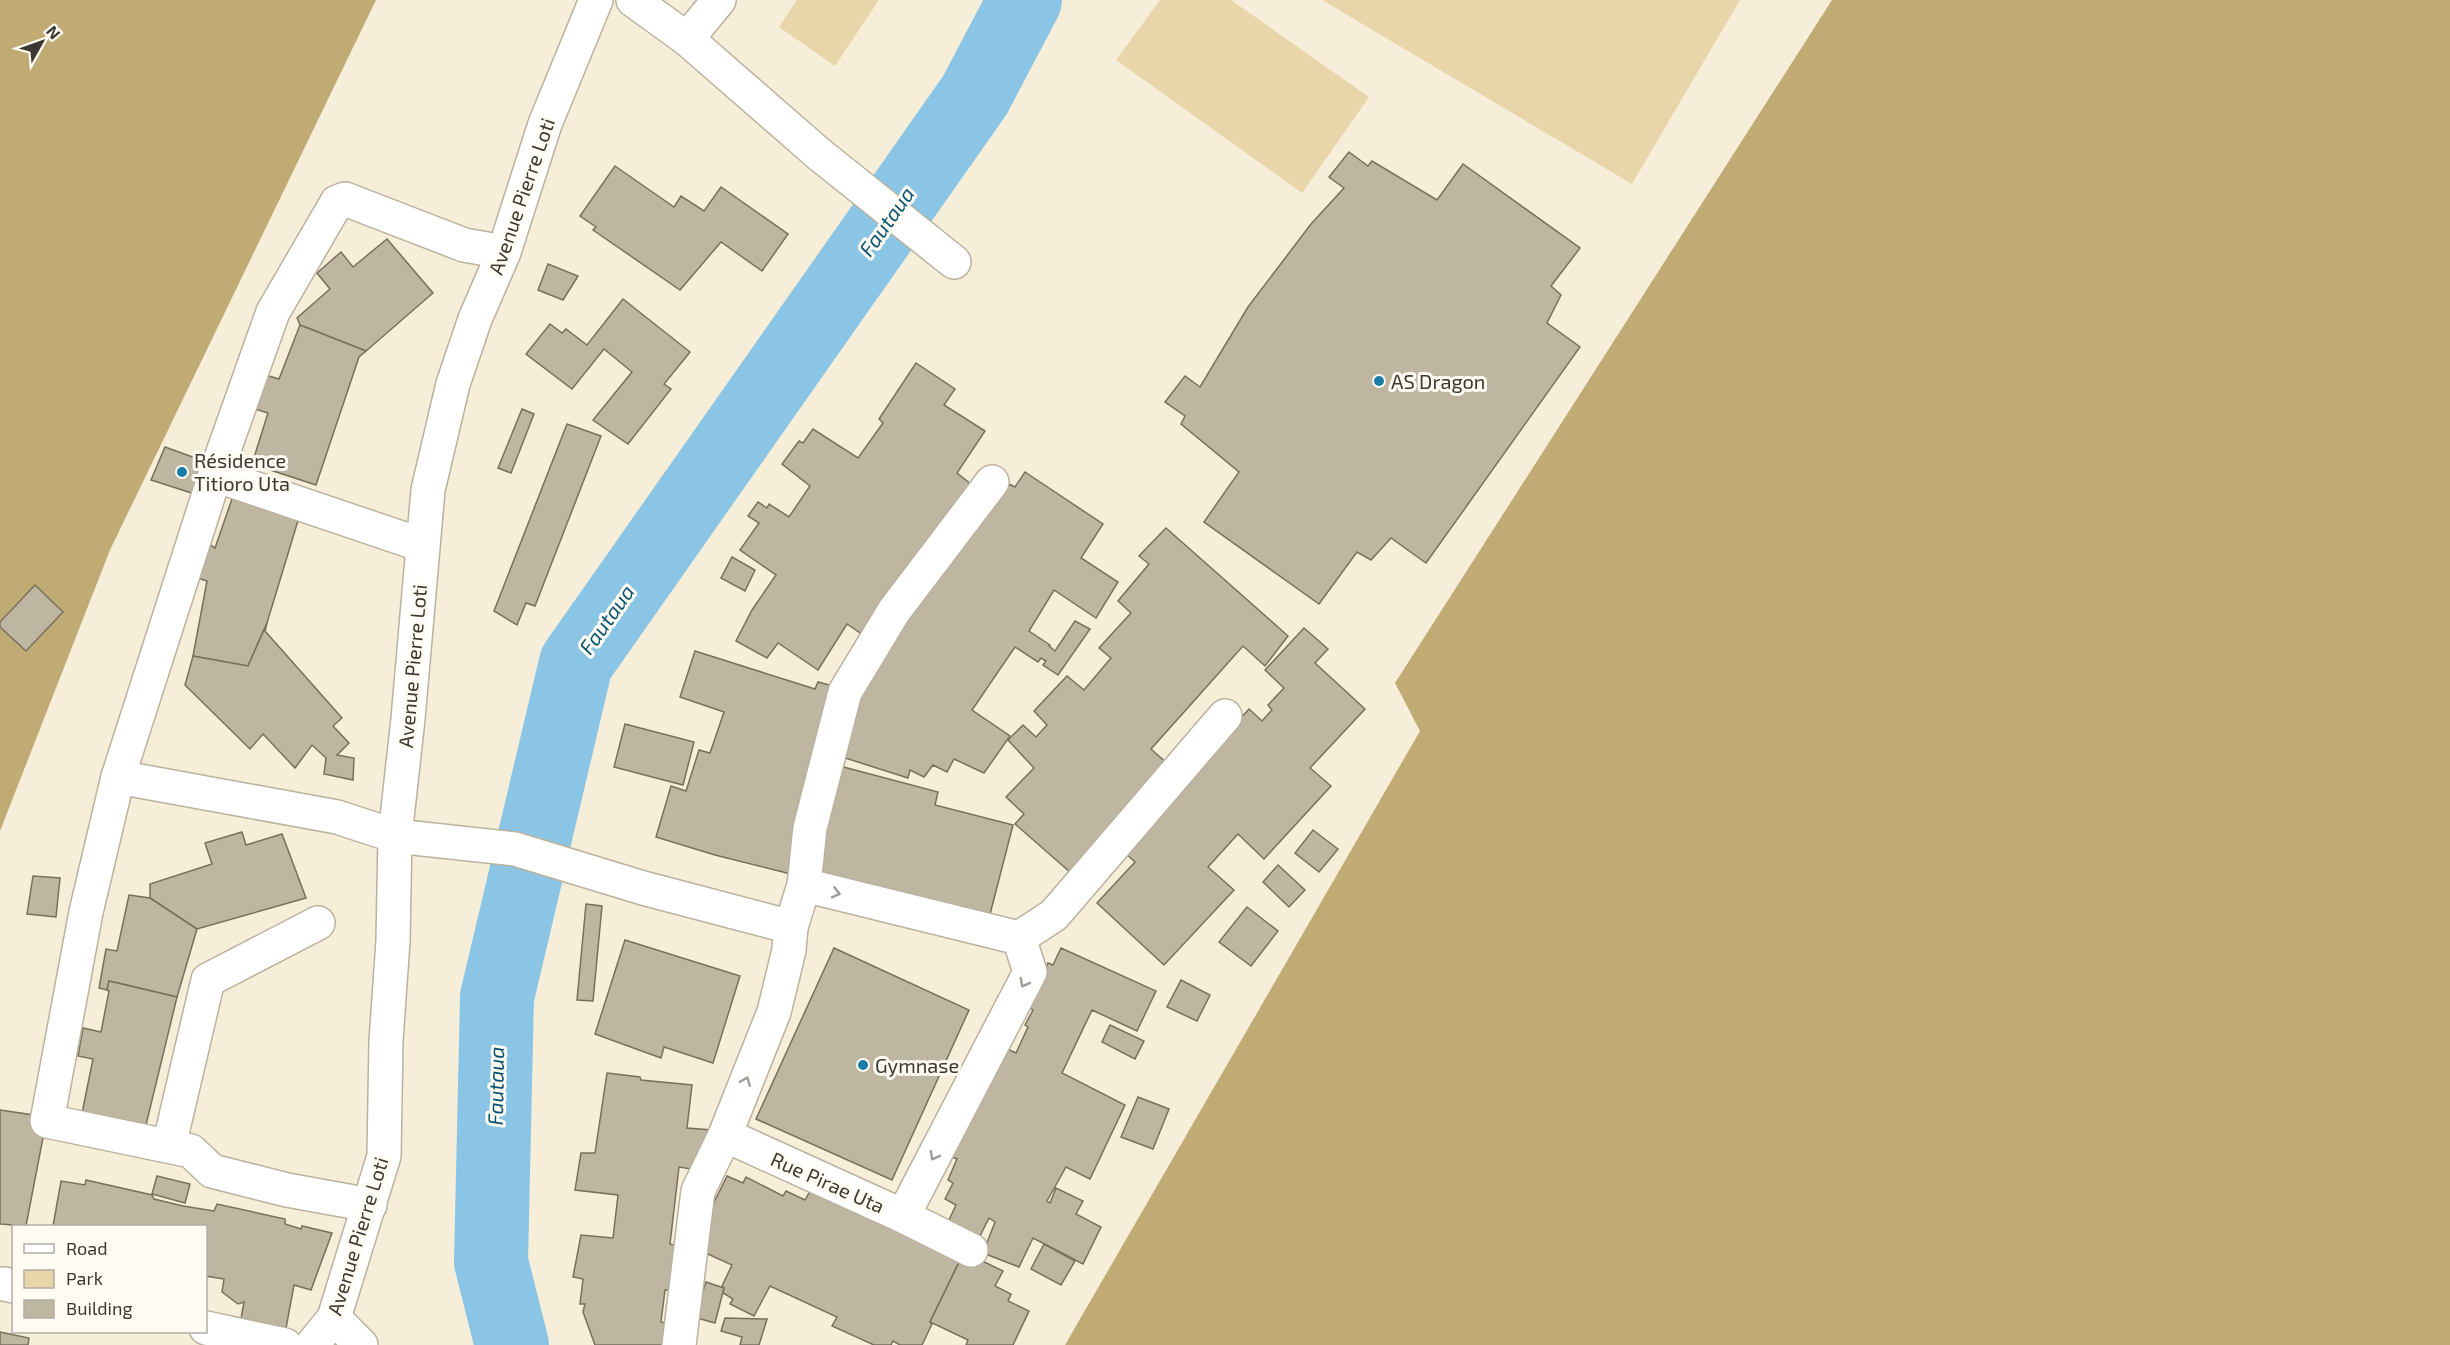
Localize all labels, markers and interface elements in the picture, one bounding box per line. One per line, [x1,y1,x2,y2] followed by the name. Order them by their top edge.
[12,12,72,72] north arrow
[43,22,65,43] text: N
[483,115,559,277] street label: Avenue Pierre Loti
[853,182,919,260] water label: Fautaua
[1391,369,1485,393] place label: AS Dragon
[1372,374,1386,388] marker: AS Dragon
[194,448,290,495] place label: Résidence Titioro Uta
[175,465,189,479] marker: Résidence Titioro Uta
[573,580,639,658] water label: Fautaua
[393,583,431,749] street label: Avenue Pierre Loti
[830,885,840,898] one-way arrow
[1020,977,1031,987] one-way arrow
[482,1046,508,1126] water label: Fautaua
[875,1053,959,1077] place label: Gymnase
[856,1058,870,1072] marker: Gymnase
[739,1076,751,1087] one-way arrow
[767,1146,889,1218] street label: Rue Pirae Uta
[930,1150,941,1160] one-way arrow
[322,1154,392,1318] street label: Avenue Pierre Loti
[12,1225,207,1333] legend
[66,1237,107,1259] text: Road
[66,1267,103,1289] text: Park
[66,1297,133,1319] text: Building

